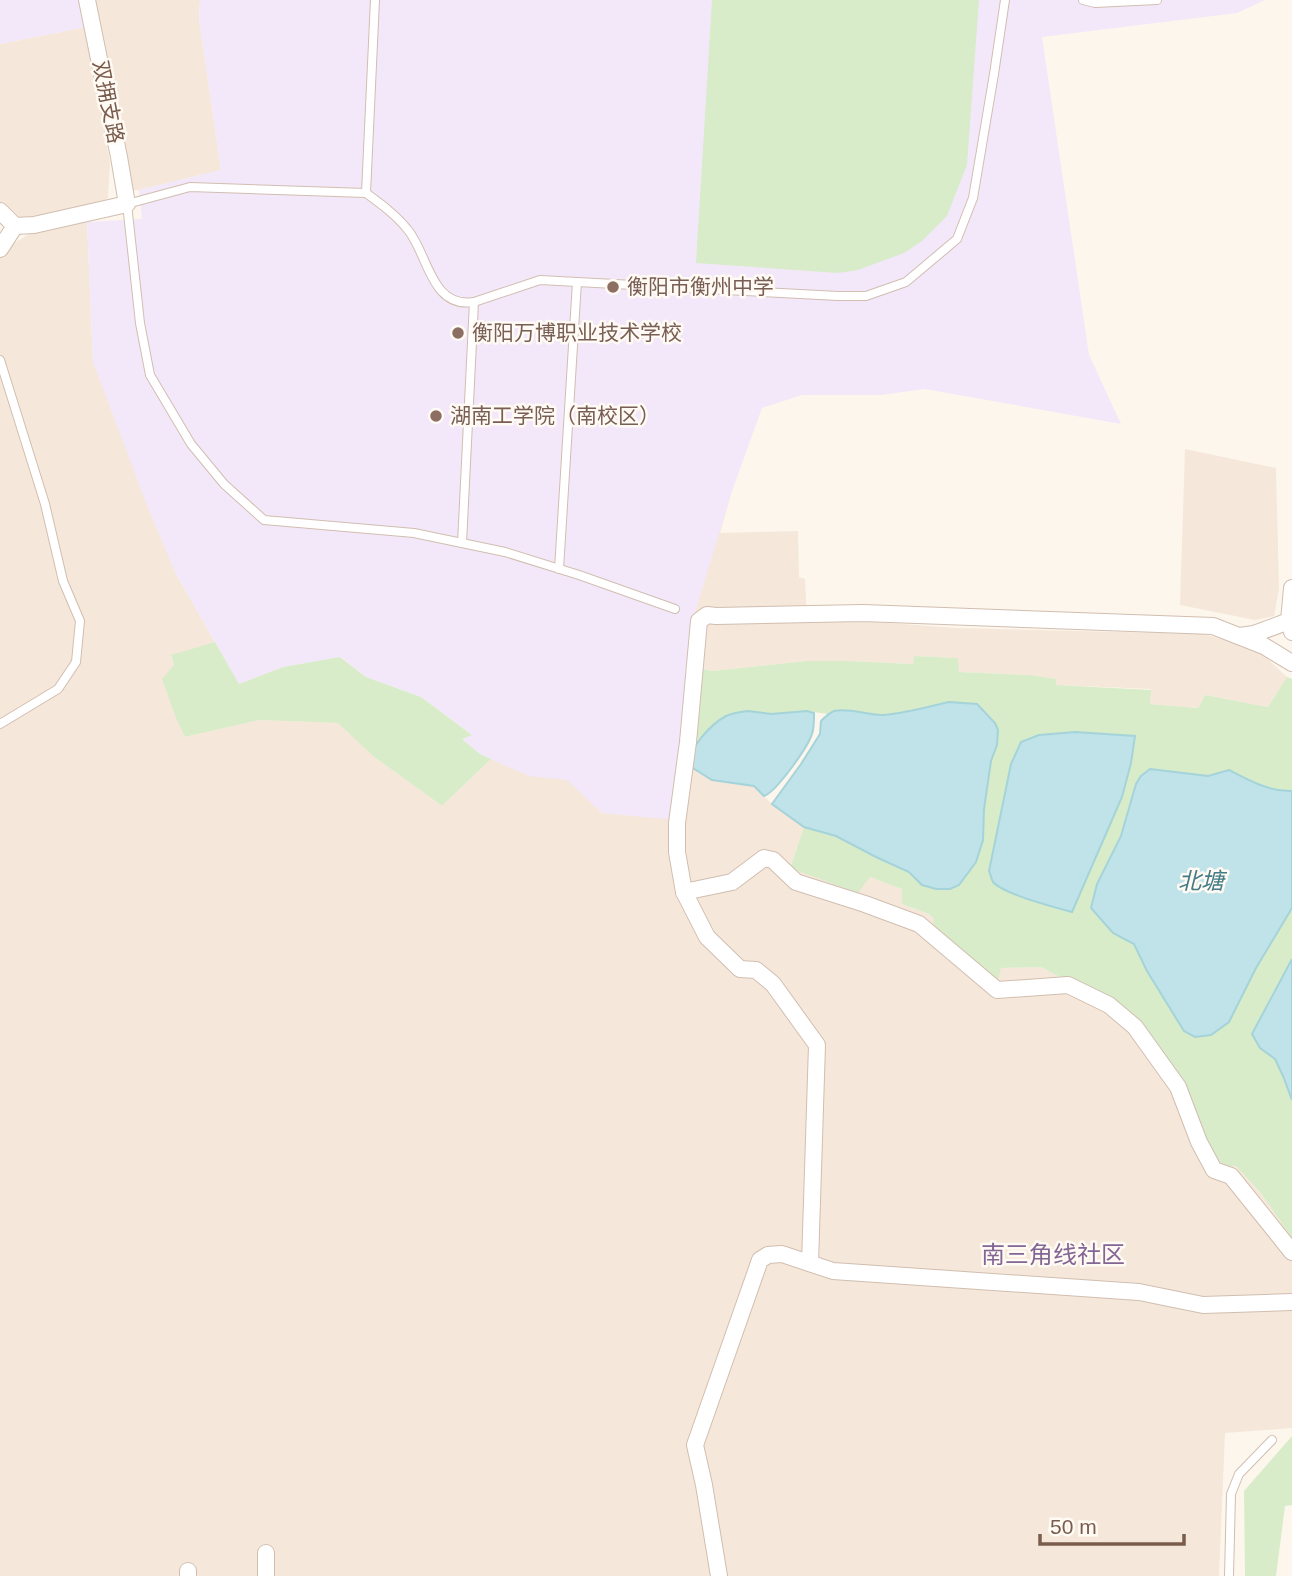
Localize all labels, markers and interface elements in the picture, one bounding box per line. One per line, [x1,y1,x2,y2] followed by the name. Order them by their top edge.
[89,58,128,145] street label: 双拥支路
[627,275,774,298] place label: 衡阳市衡州中学
[605,279,621,295] marker: 衡阳市衡州中学
[472,321,682,344] place label: 衡阳万博职业技术学校
[450,325,466,341] marker: 衡阳万博职业技术学校
[450,404,660,427] place label: 湖南工学院（南校区）
[428,408,444,424] marker: 湖南工学院（南校区）
[1178,868,1228,894] water label: 北塘
[981,1241,1125,1268] district label: 南三角线社区
[1040,1502,1184,1546] scale bar
[1050,1515,1097,1538] text: 50 m

